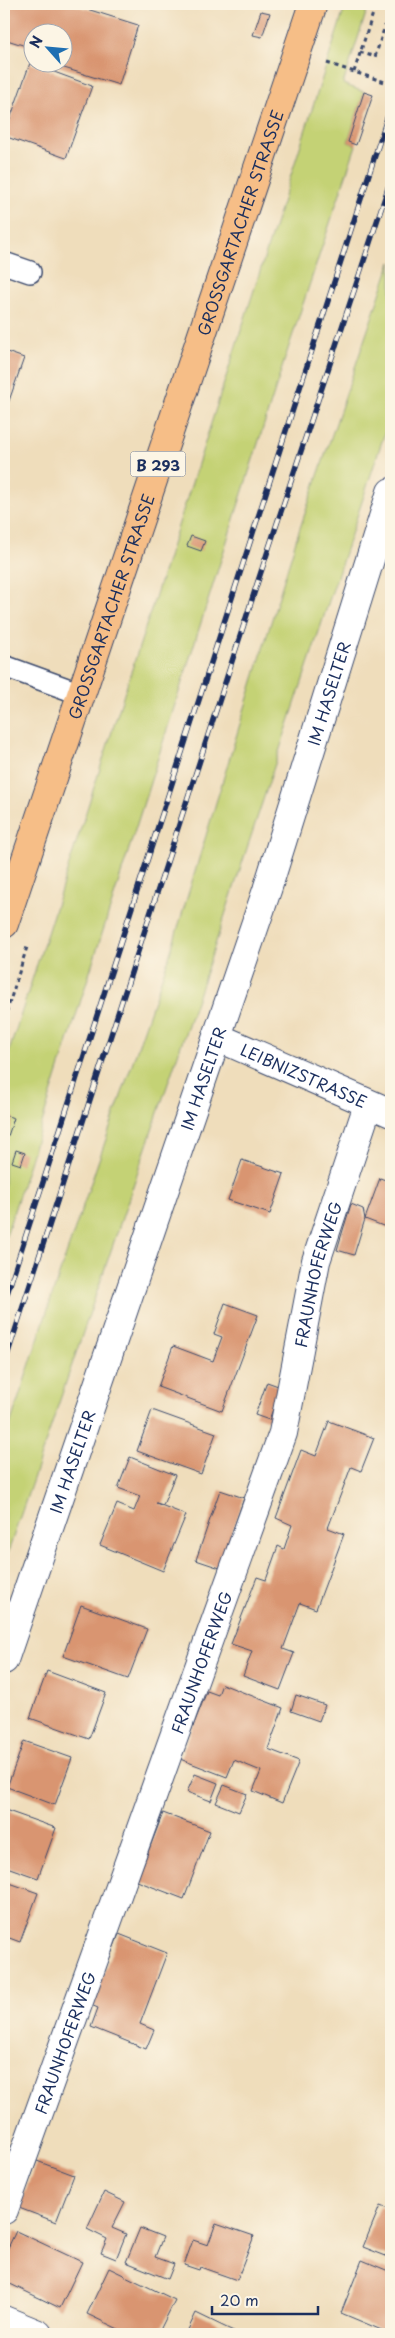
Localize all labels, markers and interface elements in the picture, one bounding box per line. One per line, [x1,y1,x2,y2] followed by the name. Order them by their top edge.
[22,22,72,72] north arrow
[24,32,48,52] text: N
[191,106,289,339] street label: GROSSGARTACHER STRASSE
[130,452,186,476] road number: B 293
[62,490,160,722] street label: GROSSGARTACHER STRASSE
[301,638,356,748] street label: IM HASELTER
[174,1023,232,1133] street label: IM HASELTER
[237,1037,371,1113] street label: LEIBNIZSTRASSE
[288,1198,347,1349] street label: FRAUNHOFERWEG
[43,1406,101,1516] street label: IM HASELTER
[164,1588,237,1737] street label: FRAUNHOFERWEG
[28,1968,101,2117] street label: FRAUNHOFERWEG
[212,2283,319,2315] scale bar
[220,2288,259,2311] text: 20 m

